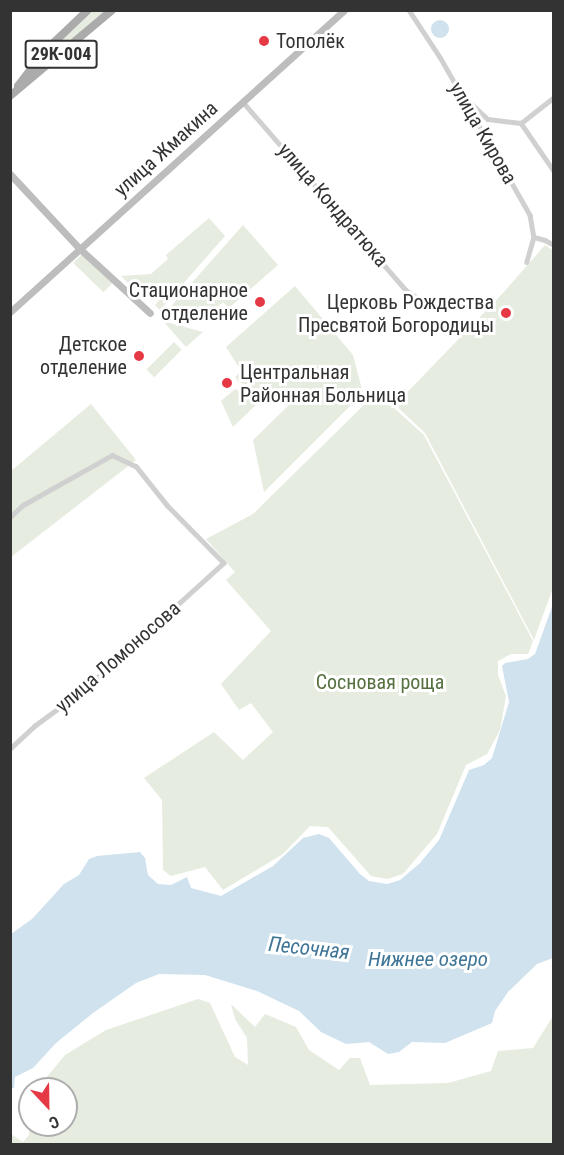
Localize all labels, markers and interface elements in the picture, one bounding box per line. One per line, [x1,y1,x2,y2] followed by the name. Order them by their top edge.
[276,29,345,53] place label: Тополёк
[257,34,271,48] marker: Тополёк
[23,39,98,69] road number: 29К-004
[444,78,522,188] street label: улица Кирова
[109,96,223,202] street label: улица Жмакина
[273,138,393,272] street label: улица Кондратюка
[129,278,248,325] place label: Стационарное отделение
[298,290,494,337] place label: Церковь Рождества Пресвятой Богородицы
[253,295,267,309] marker: Стационарное отделение
[499,306,513,320] marker: Церковь Рождества Пресвятой Богородицы
[40,332,127,379] place label: Детское отделение
[132,349,146,363] marker: Детское отделение
[240,360,406,407] place label: Центральная Районная Больница
[218,374,236,392] marker: Центральная Районная Больница
[51,596,185,718] street label: улица Ломоносова
[316,670,444,694] park label: Сосновая роща
[267,931,351,965] water label: Песочная
[368,946,488,972] water label: Нижнее озеро
[18,1077,78,1137] north arrow
[46,1112,62,1133] text: С

